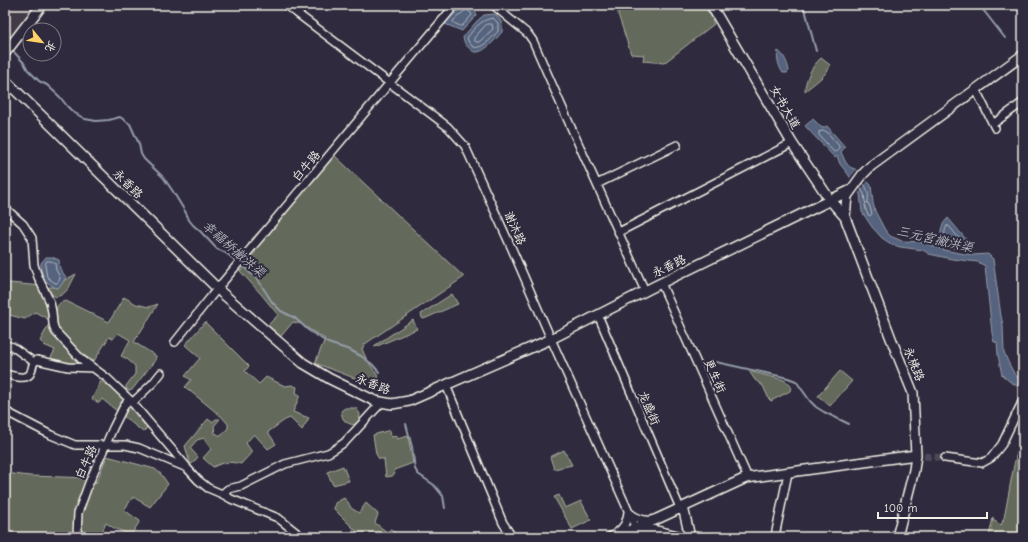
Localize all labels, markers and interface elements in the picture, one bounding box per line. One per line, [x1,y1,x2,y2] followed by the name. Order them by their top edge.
[22,22,62,62] north arrow
[42,39,59,55] text: 北
[767,83,803,131] street label: 女书大道
[289,148,323,184] street label: 白牛路
[110,166,146,202] street label: 永香路
[501,209,529,247] street label: 谢沐路
[200,218,269,281] water label: 幸福桥撇洪渠
[895,223,976,255] water label: 三元宫撇洪渠
[650,252,688,280] street label: 永香路
[901,345,927,383] street label: 永桃路
[701,357,729,395] street label: 更生街
[354,371,392,397] street label: 永香路
[636,389,662,427] street label: 龙盛街
[72,443,100,481] street label: 白牛路
[878,494,987,520] scale bar
[884,501,917,515] text: 100 m

